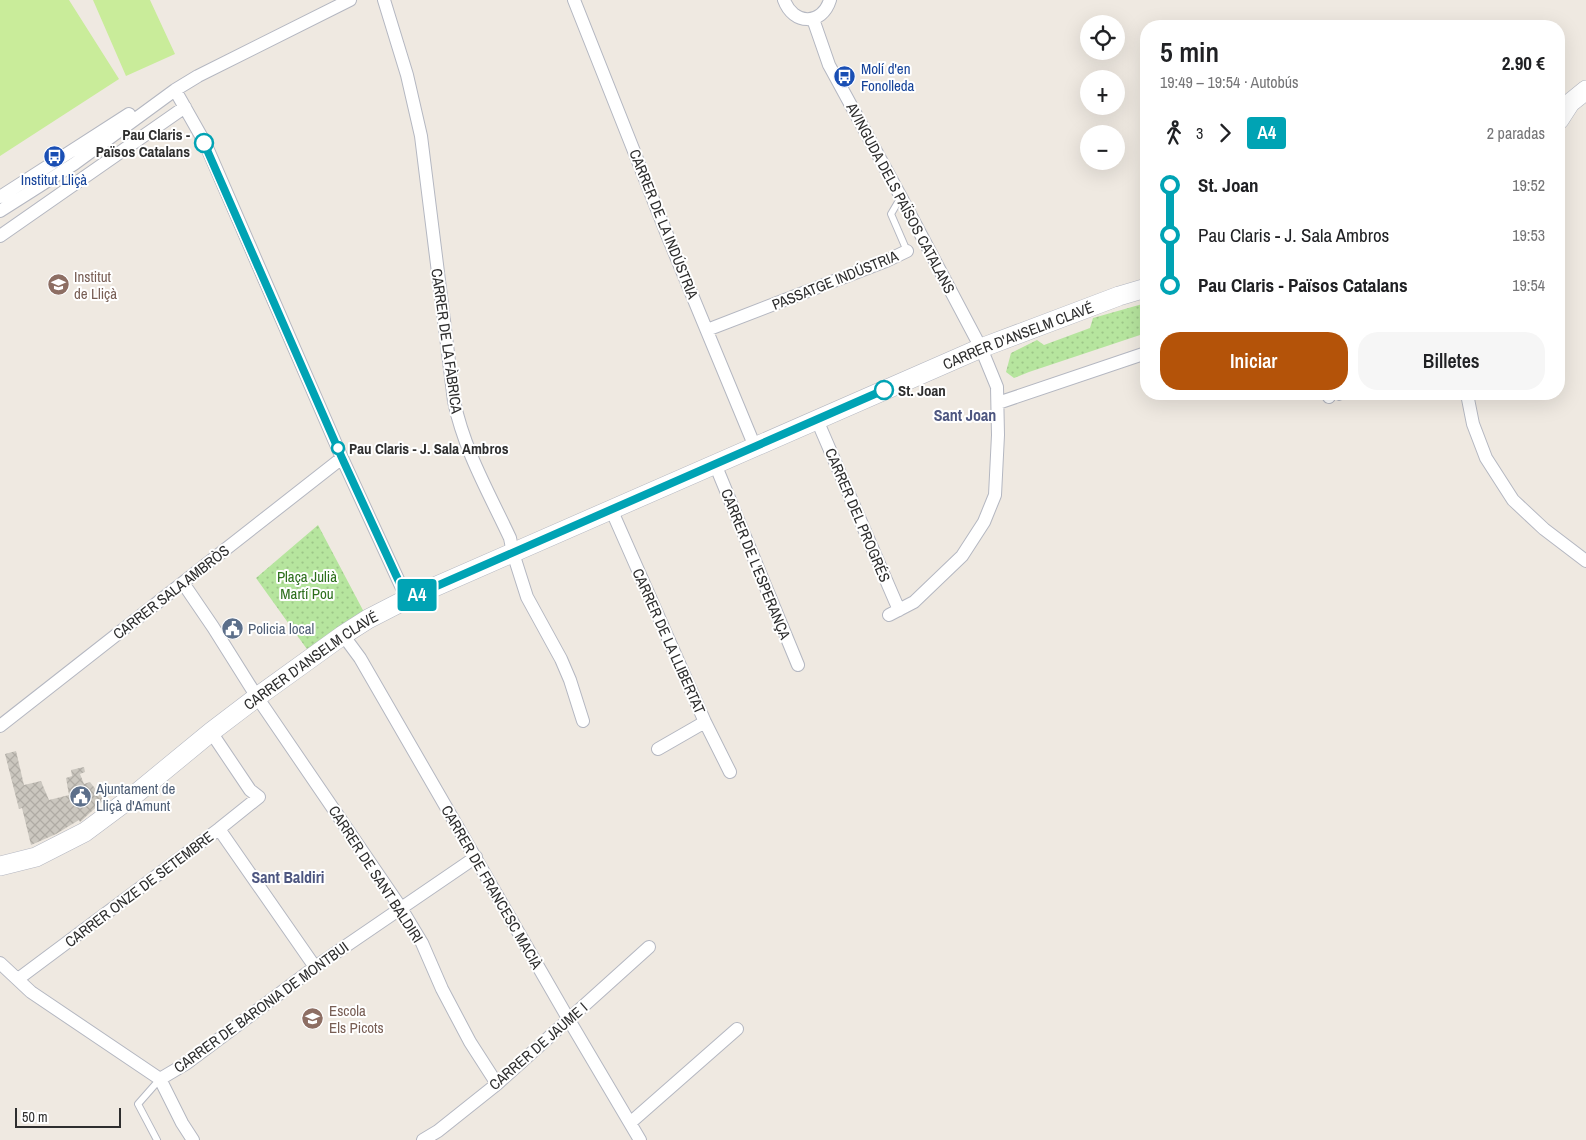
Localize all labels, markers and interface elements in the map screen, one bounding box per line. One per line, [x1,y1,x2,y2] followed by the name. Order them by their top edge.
[1080,15,1125,170] map controls
[1080,15,1125,60] button: locate
[1160,33,1219,71] text: 5 min
[1502,50,1545,76] text: 2.90 €
[861,58,915,96] place label: Molí d'en Fonolleda
[833,65,857,89] bus stop icon: Molí d'en Fonolleda
[1080,70,1125,115] button: +
[1160,71,1299,93] text: 19:49 – 19:54 · Autobús
[841,98,960,297] street label: AVINGUDA DELS PAÏSOS CATALANS
[1160,119,1188,147] icon: walk
[1211,119,1239,147] icon: forward
[1257,120,1276,145] text: A4
[1196,122,1203,144] text: 3
[1487,122,1545,144] text: 2 paradas
[96,124,190,162] place label: Pau Claris - Països Catalans
[1080,125,1125,170] button: −
[194,133,214,153] marker: Pau Claris - Països Catalans
[42,144,66,168] bus stop icon: Institut Lliçà
[624,146,704,303] street label: CARRER DE LA INDÚSTRIA
[21,169,87,190] place label: Institut Lliçà
[1198,172,1259,198] text: St. Joan
[1512,174,1545,196] text: 19:52
[1198,222,1389,248] text: Pau Claris - J. Sala Ambros
[1512,224,1545,246] text: 19:53
[769,245,902,315] street label: PASSATGE INDÚSTRIA
[74,266,117,304] place label: Institut de Lliçà
[426,267,468,416] street label: CARRER DE LA FÀBRICA
[1198,272,1408,298] text: Pau Claris - Països Catalans
[46,273,70,297] school or university icon: Institut de Lliçà
[1512,274,1545,296] text: 19:54
[939,296,1096,374] street label: CARRER D'ANSELM CLAVÉ
[1160,332,1348,390] button: Iniciar
[1358,332,1545,390] button: Billetes
[874,380,894,400] marker: St. Joan
[898,380,946,401] place label: St. Joan
[934,404,996,426] district label: Sant Joan
[349,438,509,459] place label: Pau Claris - J. Sala Ambros
[331,441,345,455] marker: Pau Claris - J. Sala Ambros
[820,445,896,585] street label: CARRER DEL PROGRÉS
[716,485,796,643] street label: CARRER DE L'ESPERANÇA
[109,540,233,644] street label: CARRER SALA AMBRÒS
[627,565,711,718] street label: CARRER DE LA LLIBERTAT
[277,566,337,604] park label: Plaça Julià Martí Pou
[394,579,440,611] line badge: A4
[408,582,426,607] text: A4
[239,605,381,714] street label: CARRER D'ANSELM CLAVÉ
[220,616,244,640] public building icon: Policia local
[248,618,314,639] place label: Policia local
[95,778,175,816] place label: Ajuntament de Lliçà d'Amunt
[68,785,92,809] public building icon: Ajuntament de Lliçà d'Amunt
[324,801,428,947] street label: CARRER DE SANT BALDIRI
[436,801,548,973] street label: CARRER DE FRANCESC MACIÀ
[60,826,218,952] street label: CARRER ONZE DE SETEMBRE
[252,866,324,888] district label: Sant Baldiri
[169,936,353,1078] street label: CARRER DE BARONIA DE MONTBUI
[484,997,592,1095] street label: CARRER DE JAUME I
[329,1000,384,1038] place label: Escola Els Picots
[301,1007,325,1031] school or university icon: Escola Els Picots
[15,1105,121,1128] scale bar
[22,1108,48,1126] text: 50 m

